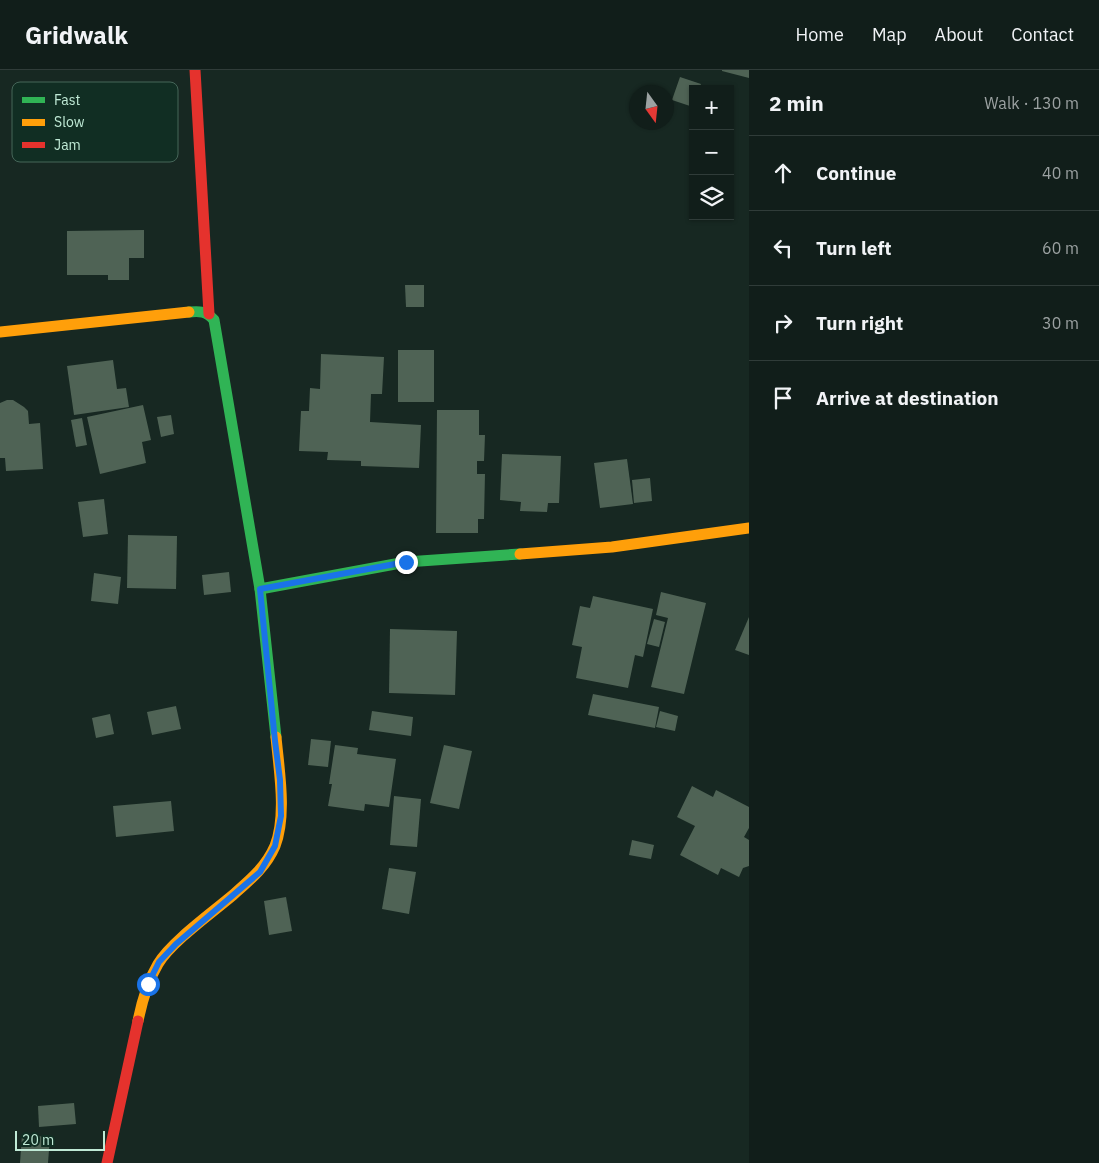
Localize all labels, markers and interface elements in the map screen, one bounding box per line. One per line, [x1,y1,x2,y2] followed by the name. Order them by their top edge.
[25,19,128,51] text: Gridwalk
[796,23,844,46] text: Home
[872,23,907,46] text: Map
[935,23,983,46] text: About
[1011,23,1074,46] text: Contact
[12,82,178,162] legend
[629,85,674,130] north arrow
[689,85,734,220] map controls
[689,85,734,130] button: +
[769,89,824,117] text: 2 min
[54,91,80,109] text: Fast
[984,93,1079,113] text: Walk · 130 m
[54,113,85,131] text: Slow
[689,130,734,175] button: −
[54,136,81,154] text: Jam
[769,159,797,187] icon: ahead
[816,161,896,185] text: Continue
[1042,163,1079,183] text: 40 m
[689,175,734,220] button: layers
[769,234,797,262] icon: left
[816,236,892,260] text: Turn left
[1042,238,1079,258] text: 60 m
[769,309,797,337] icon: right
[816,311,903,335] text: Turn right
[1042,313,1079,333] text: 30 m
[769,384,797,412] icon: arrive
[816,386,999,410] text: Arrive at destination
[395,551,418,574] route end
[137,973,160,996] route start
[15,1128,105,1151] scale bar
[22,1131,54,1149] text: 20 m

